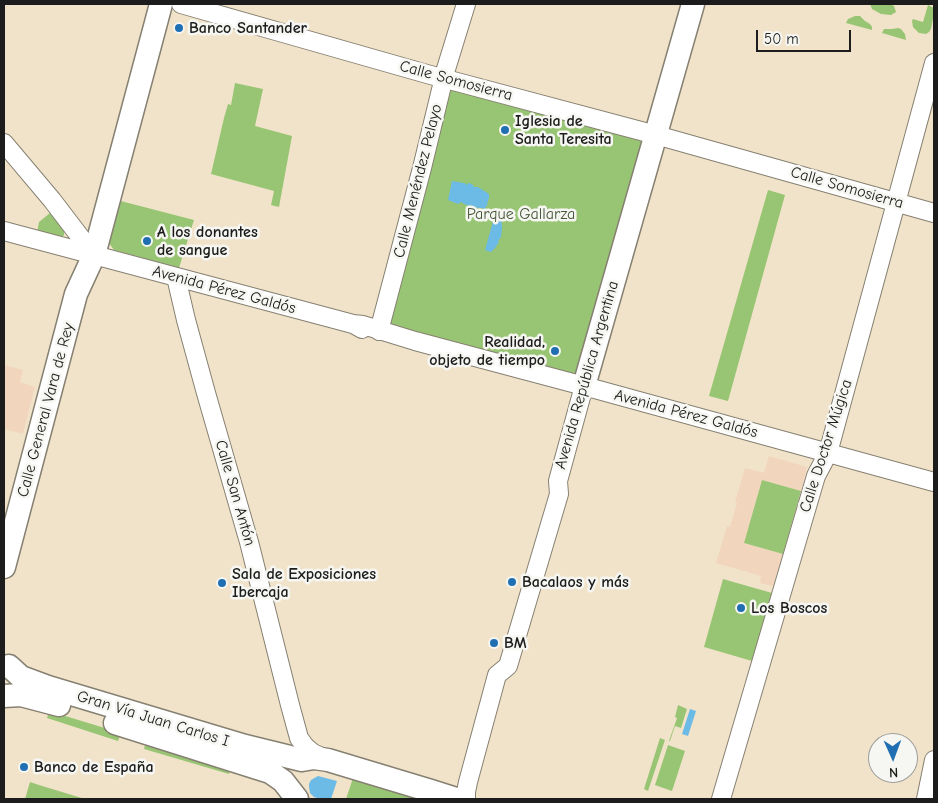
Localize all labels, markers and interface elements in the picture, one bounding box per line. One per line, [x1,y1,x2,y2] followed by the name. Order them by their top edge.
[189,18,307,38] place label: Banco Santander
[758,20,853,52] scale bar
[173,22,185,34] marker: Banco Santander
[764,30,799,48] text: 50 m
[397,57,515,105] street label: Calle Somosierra
[390,102,446,260] street label: Calle Menéndez Pelayo
[515,111,612,149] place label: Iglesia de Santa Teresita
[499,124,511,136] marker: Iglesia de Santa Teresita
[788,163,906,213] street label: Calle Somosierra
[467,204,575,224] park label: Parque Gallarza
[157,222,258,260] place label: A los donantes de sangue
[141,235,153,247] marker: A los donantes de sangue
[150,262,298,318] street label: Avenida Pérez Galdós
[551,279,623,471] street label: Avenida República Argentina
[13,321,79,499] street label: Calle General Vara de Rey
[429,332,545,370] place label: Realidad, objeto de tiempo
[549,345,561,357] marker: Realidad, objeto de tiempo
[795,377,857,515] street label: Calle Doctor Múgica
[612,386,760,442] street label: Avenida Pérez Galdós
[211,438,259,548] street label: Calle San Antón
[232,564,376,602] place label: Sala de Exposiciones Ibercaja
[522,572,629,592] place label: Bacalaos y más
[506,576,518,588] marker: Bacalaos y más
[216,577,228,589] marker: Sala de Exposiciones Ibercaja
[751,598,827,618] place label: Los Boscos
[735,602,747,614] marker: Los Boscos
[504,633,527,653] place label: BM
[488,637,500,649] marker: BM
[75,687,231,751] street label: Gran Vía Juan Carlos I
[868,733,918,783] north arrow
[34,757,154,777] place label: Banco de España
[18,761,30,773] marker: Banco de España
[889,764,898,781] text: N

